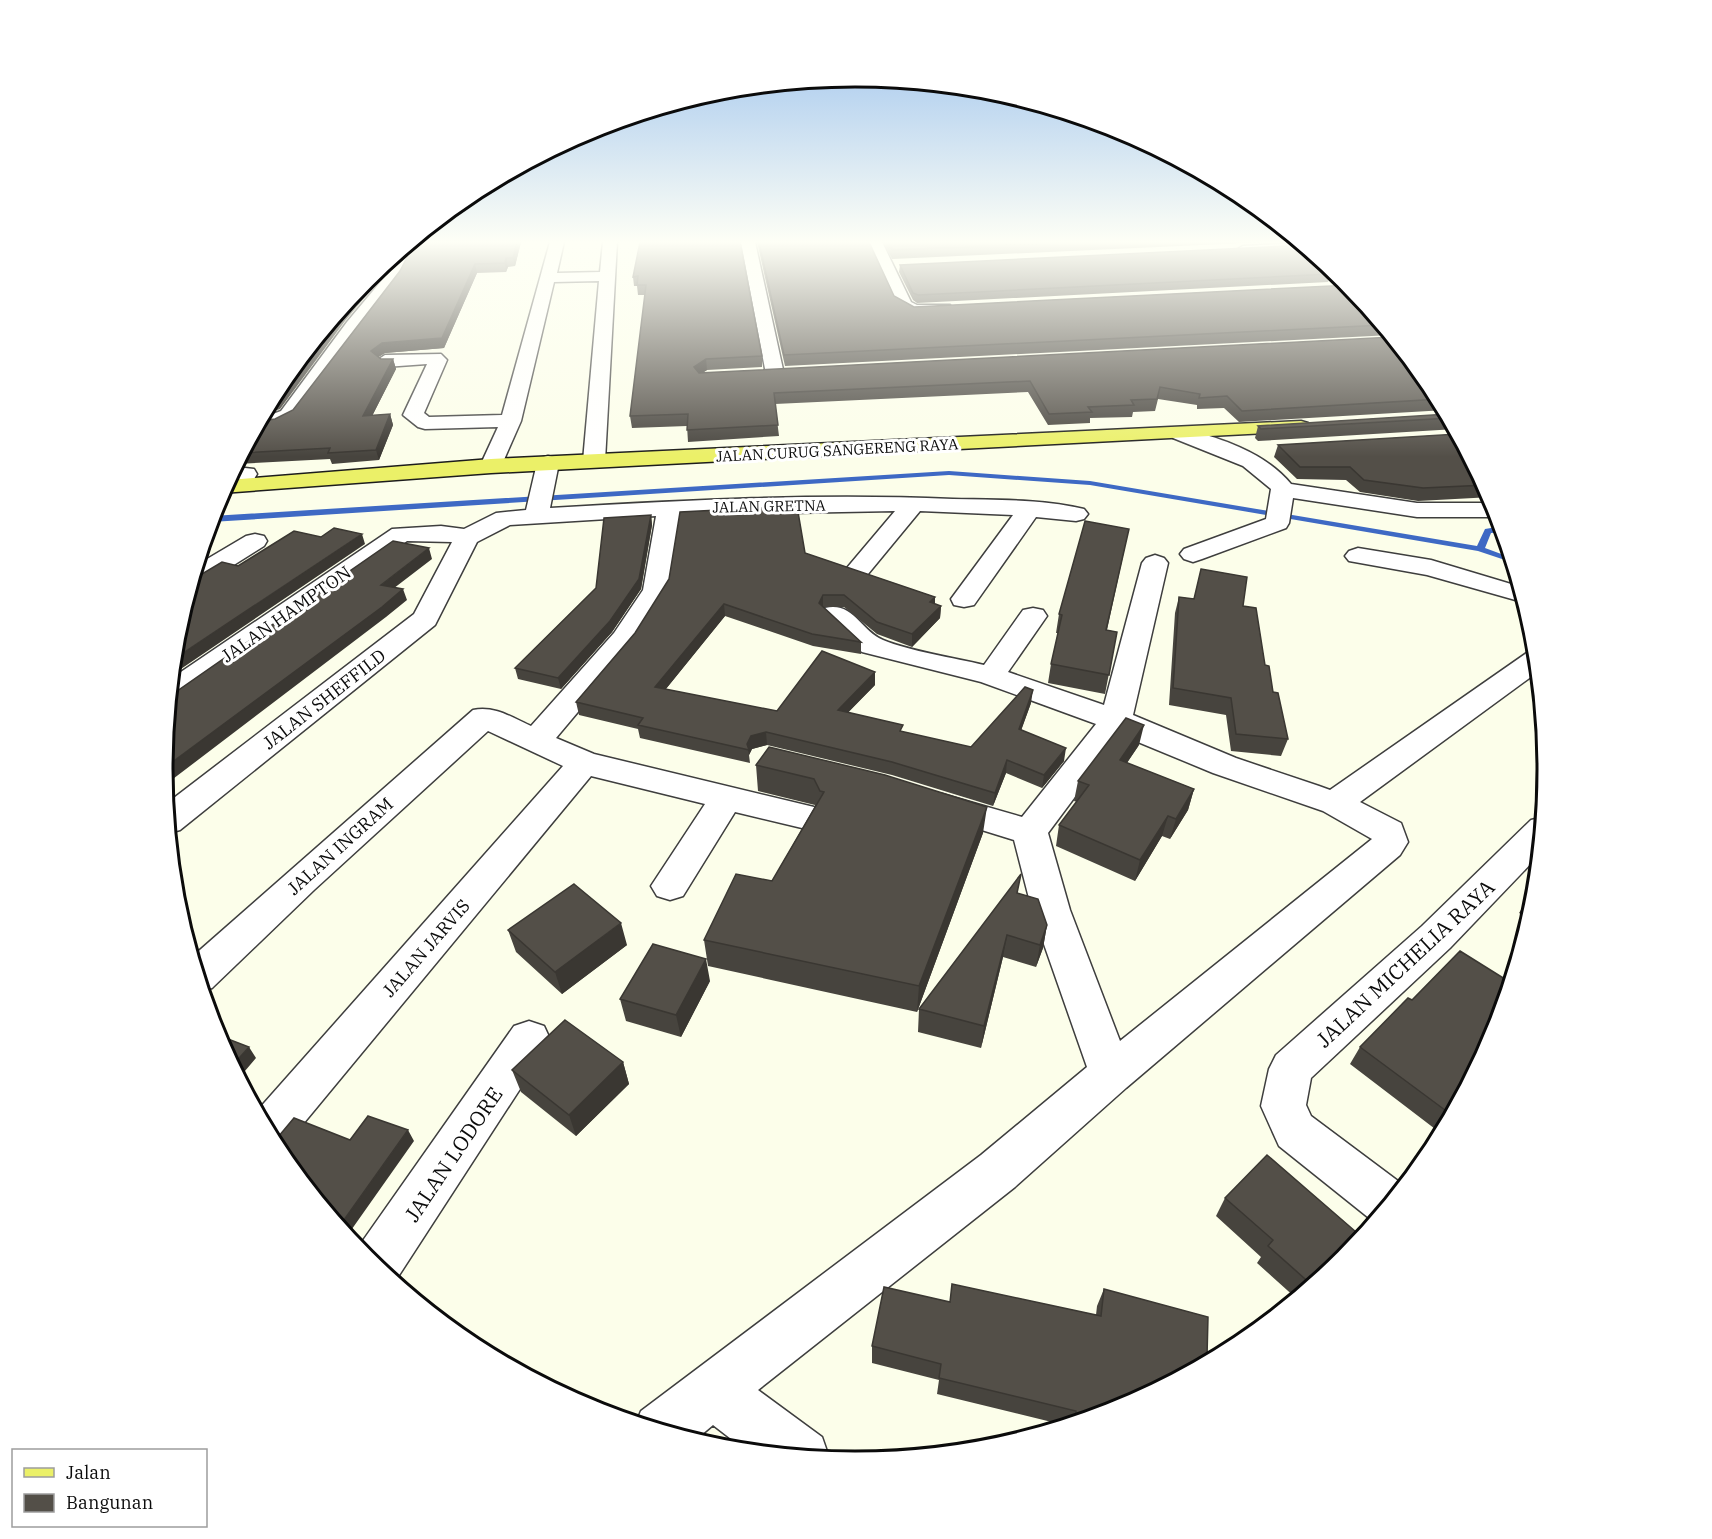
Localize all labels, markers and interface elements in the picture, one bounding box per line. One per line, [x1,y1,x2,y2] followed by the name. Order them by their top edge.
[715,434,959,466] street label: JALAN CURUG SANGERENG RAYA
[712,495,827,516] street label: JALAN GRETNA
[217,561,355,667] street label: JALAN HAMPTON
[258,644,390,754] street label: JALAN SHEFFILD
[282,792,398,900] street label: JALAN INGRAM
[1310,873,1501,1053] street label: JALAN MICHELIA RAYA
[377,894,475,1002] street label: JALAN JARVIS
[398,1081,508,1227] street label: JALAN LODORE
[12,1449,207,1527] legend
[66,1461,111,1484] text: Jalan
[66,1491,153,1514] text: Bangunan

